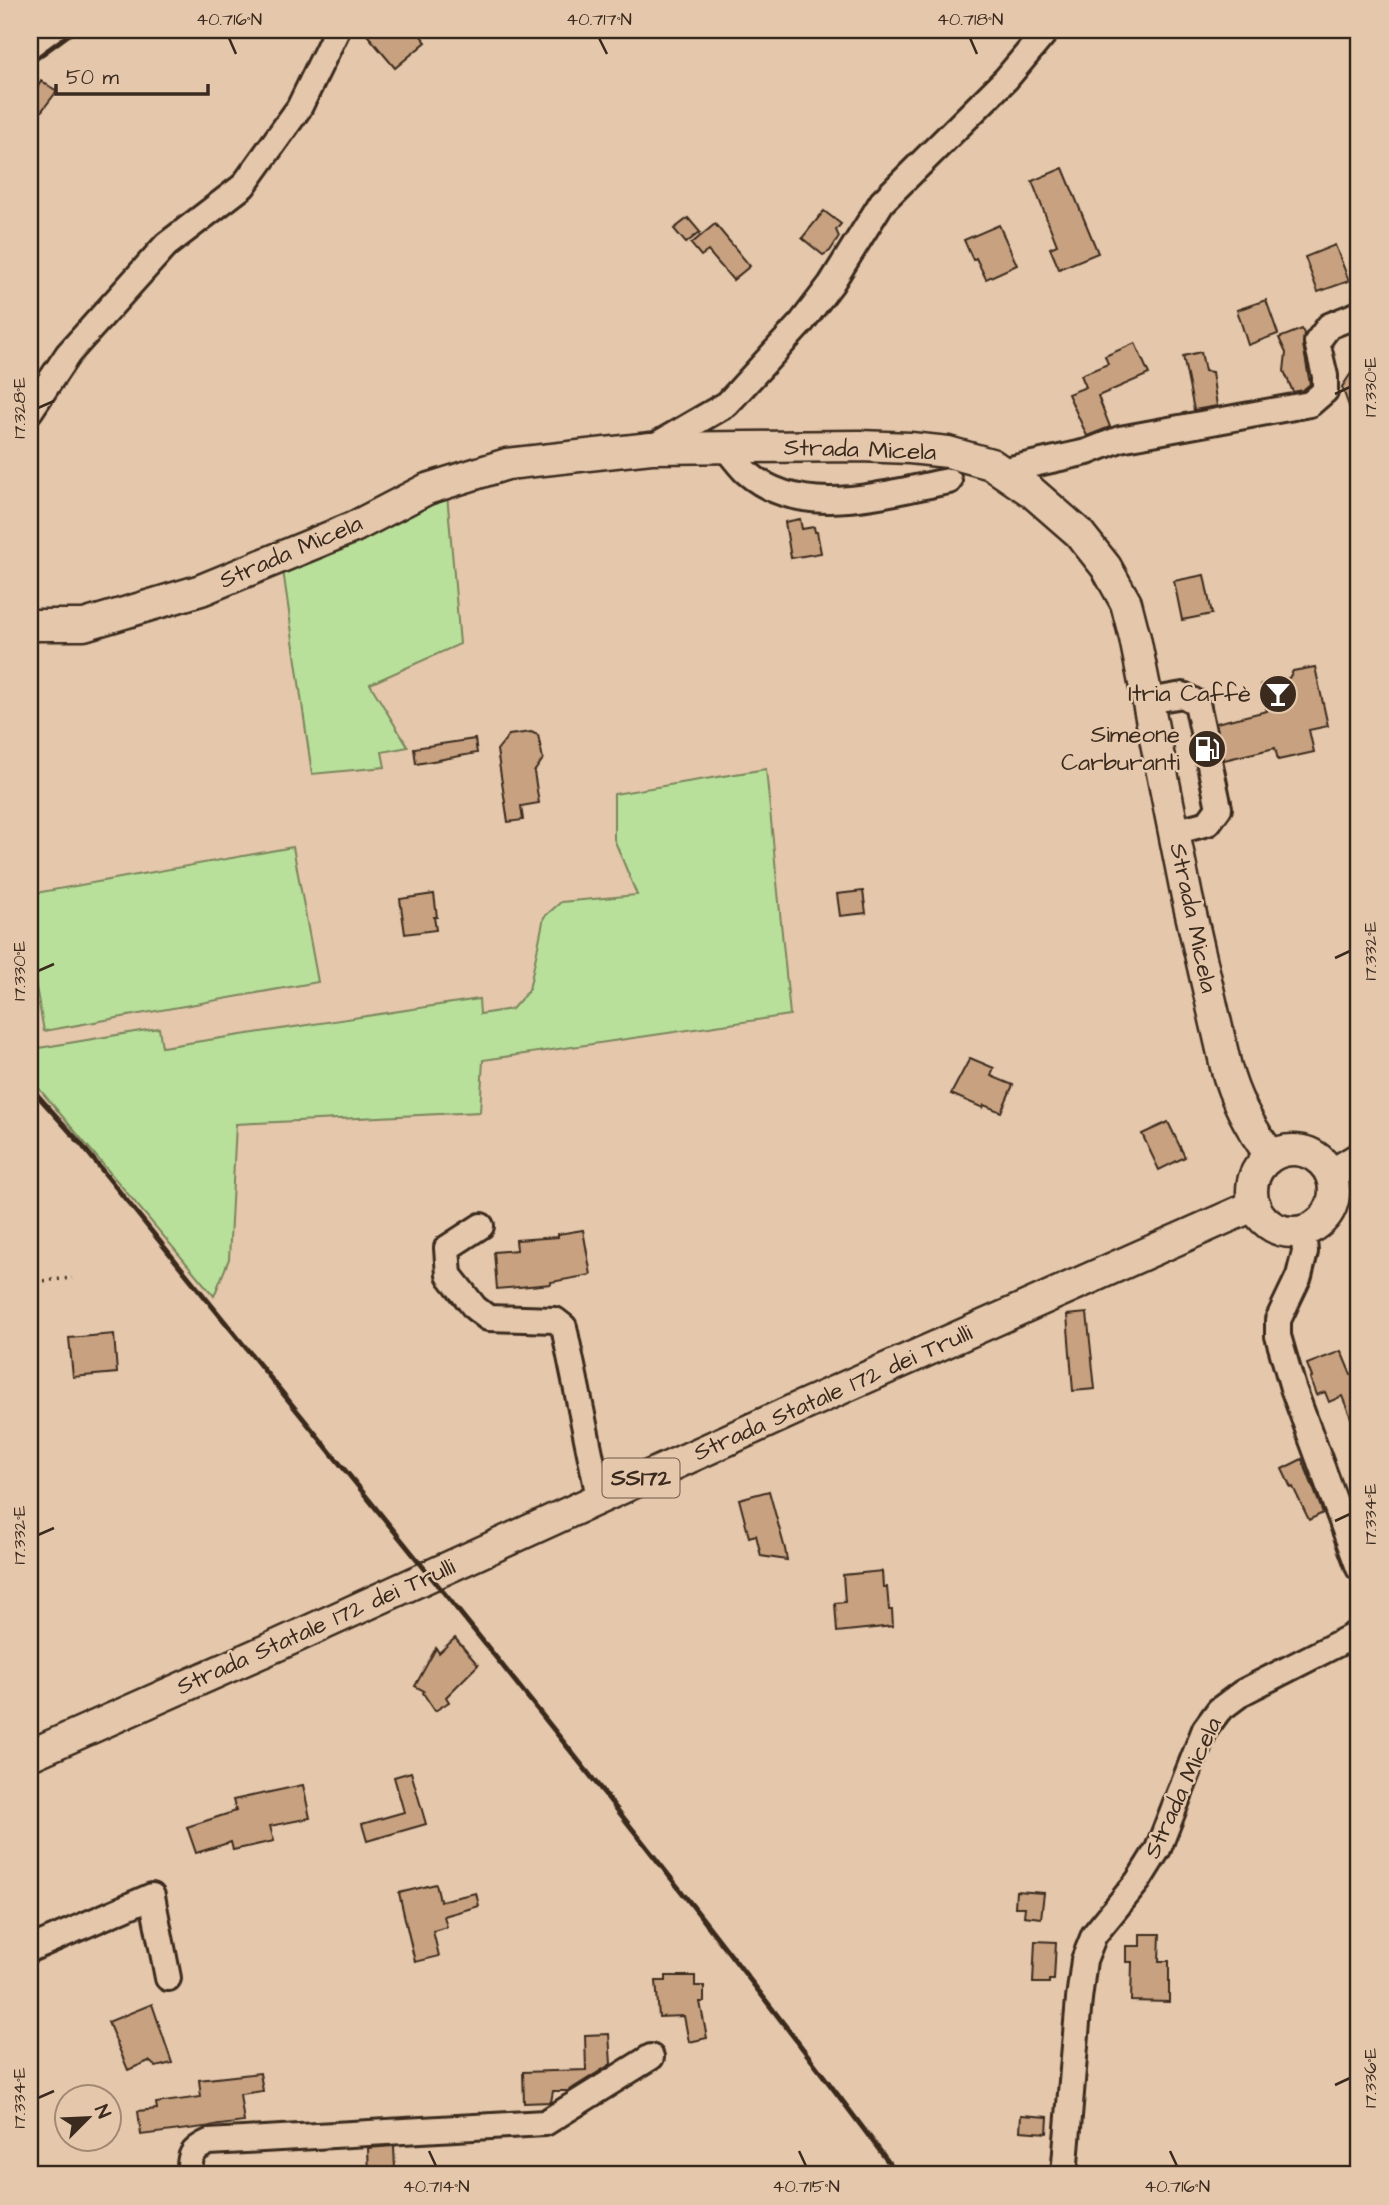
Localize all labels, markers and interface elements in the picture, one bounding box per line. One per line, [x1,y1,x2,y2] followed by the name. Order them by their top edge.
[196,7,262,32] text: 40.716°N
[566,7,632,32] text: 40.717°N
[937,7,1003,32] text: 40.718°N
[56,52,208,96] scale bar
[66,63,120,92] text: 50 m
[1358,357,1383,417] text: 17.330°E
[7,377,32,439] text: 17.328°E
[783,430,937,470] street label: Strada Micela
[214,507,368,597] street label: Strada Micela
[1257,673,1299,715] bar icon: Itria Caffè
[1128,677,1251,711] place label: Itria Caffè
[1061,718,1180,780] place label: Simeone Carburanti
[1186,728,1228,770] fuel station icon: Simeone Carburanti
[1161,840,1225,996] street label: Strada Micela
[1358,921,1383,981] text: 17.332°E
[7,941,32,1001] text: 17.330°E
[688,1316,978,1470] street label: Strada Statale 172 dei Trulli
[602,1458,680,1498] road number: SS172
[1358,1483,1383,1545] text: 17.334°E
[7,1505,32,1565] text: 17.332°E
[171,1550,461,1704] street label: Strada Statale 172 dei Trulli
[1135,1712,1231,1864] street label: Strada Micela
[1358,2048,1383,2108] text: 17.336°E
[7,2067,32,2129] text: 17.334°E
[52,2082,122,2152] north arrow
[87,2101,117,2123] text: N
[402,2174,470,2199] text: 40.714°N
[772,2174,840,2199] text: 40.715°N
[1144,2174,1210,2199] text: 40.716°N

